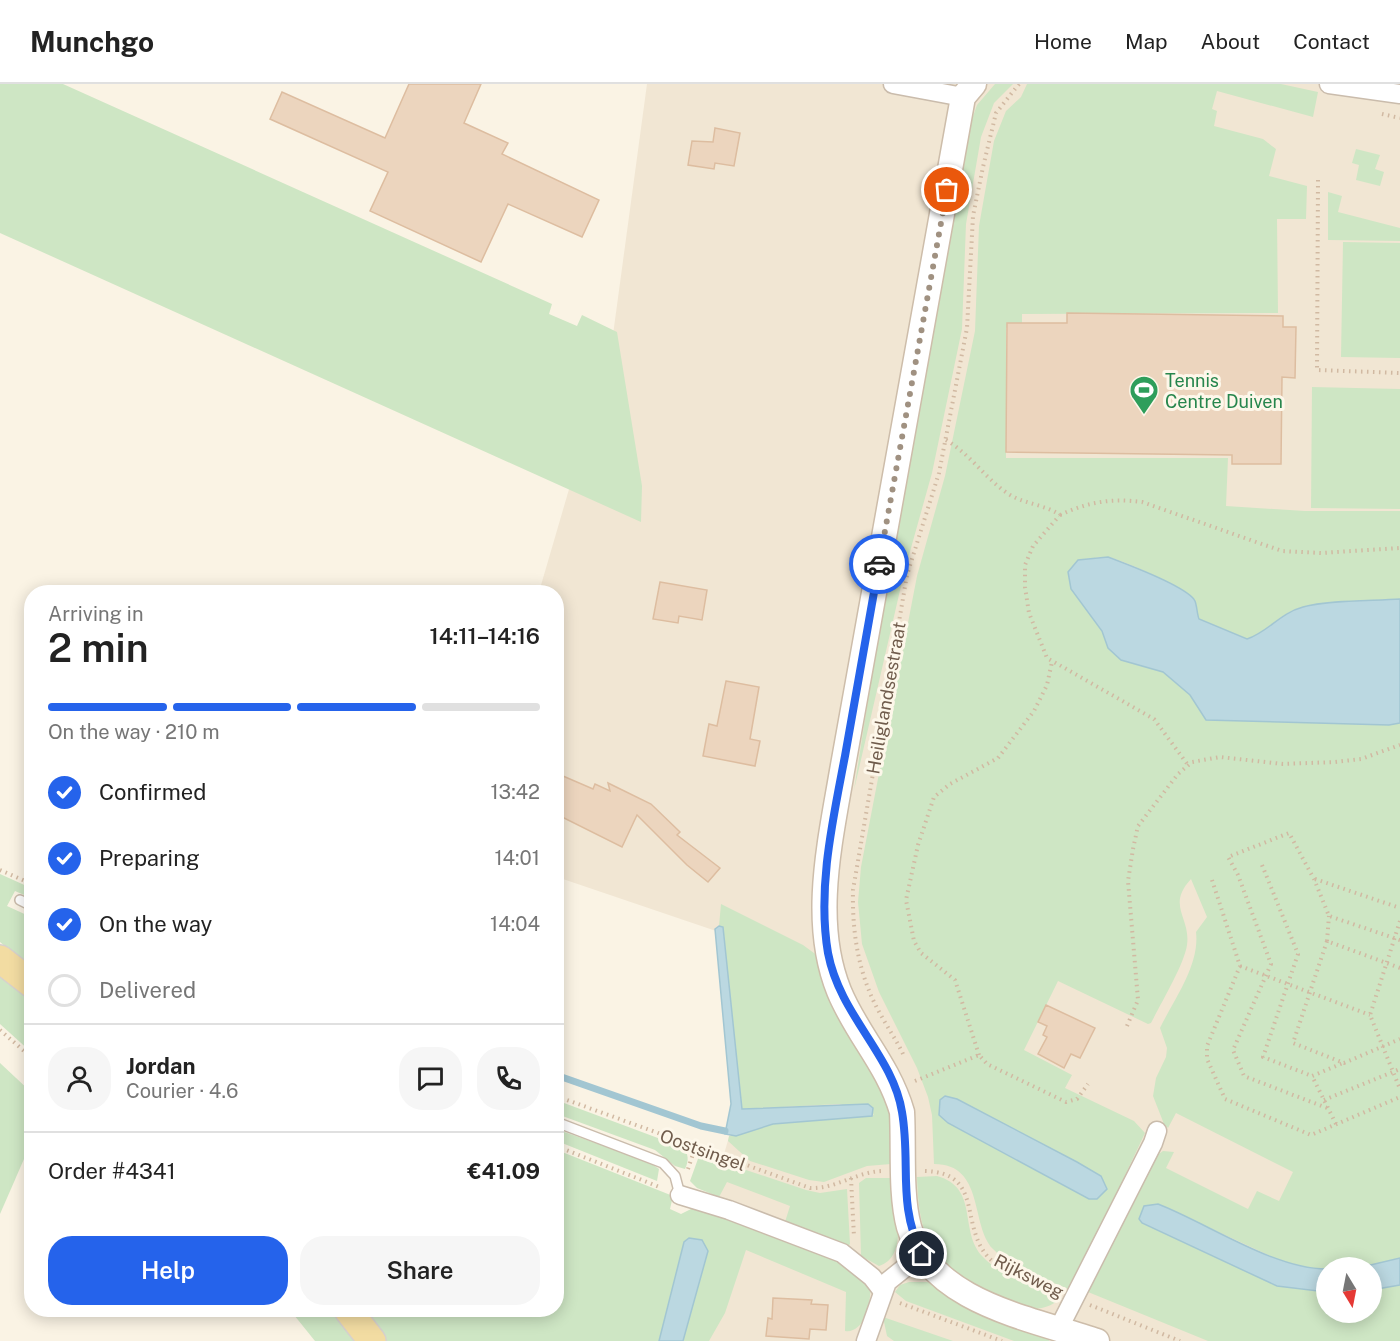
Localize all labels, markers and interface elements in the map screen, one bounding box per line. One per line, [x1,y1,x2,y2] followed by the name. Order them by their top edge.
[30,25,154,58] text: Munchgo
[1034,29,1092,54] text: Home
[1125,29,1168,54] text: Map
[1201,29,1260,54] text: About
[1293,29,1370,54] text: Contact
[921,164,972,215] pin
[930,173,963,206] icon: bag
[1165,370,1283,412] place label: Tennis Centre Duiven
[1128,374,1160,416] sports icon: Tennis Centre Duiven
[849,534,909,594] courier
[863,548,896,581] icon: car
[48,602,143,626] text: Arriving in
[862,620,910,776] street label: Heiliglandsestraat
[429,623,540,649] text: 14:11–14:16
[48,625,149,671] text: 2 min
[48,720,220,744] text: On the way · 210 m
[48,776,81,809] icon: check
[99,779,206,805] text: Confirmed
[490,780,540,804] text: 13:42
[48,842,81,875] icon: check
[99,845,200,871] text: Preparing
[494,846,540,870] text: 14:01
[48,908,81,941] icon: check
[99,911,212,937] text: On the way
[490,912,540,936] text: 14:04
[99,977,196,1003] text: Delivered
[48,1047,111,1110] button: person
[399,1047,462,1110] button: chat
[477,1047,540,1110] button: phone
[126,1053,195,1079] text: Jordan
[126,1079,238,1103] text: Courier · 4.6
[657,1125,749,1175] street label: Oostsingel
[48,1158,176,1184] text: Order #4341
[467,1158,540,1184] text: €41.09
[896,1228,947,1279] pin
[48,1236,288,1305] button: Help
[300,1236,540,1305] button: Share
[905,1237,938,1270] icon: home
[991,1249,1067,1303] street label: Rijksweg
[1316,1257,1382,1323] north arrow
[1316,1257,1382,1323] map controls

